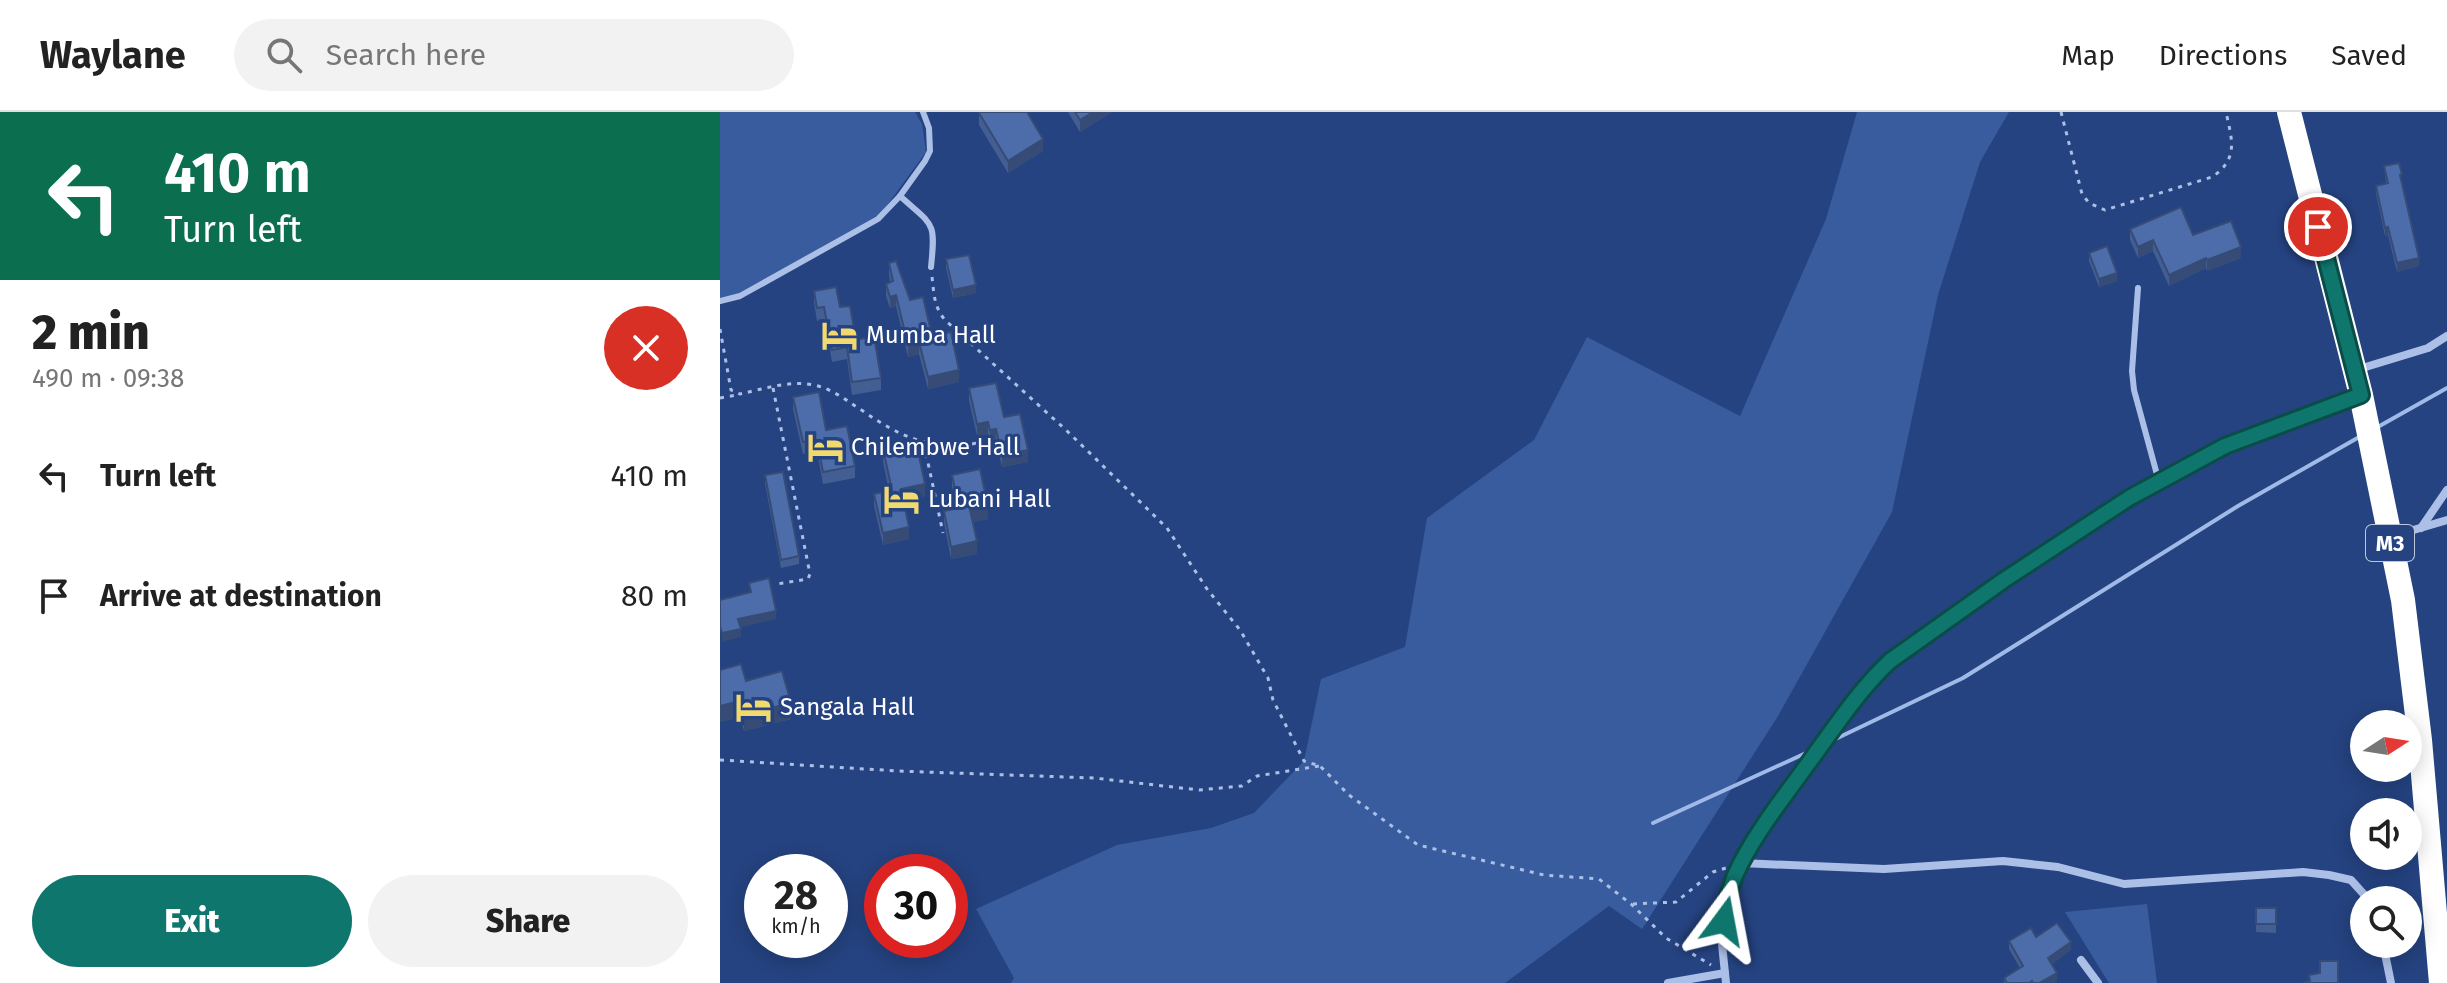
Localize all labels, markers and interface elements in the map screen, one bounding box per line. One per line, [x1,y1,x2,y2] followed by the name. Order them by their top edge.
[234,19,794,91] search box
[40,32,186,78] text: Waylane
[262,33,306,77] icon: search
[326,37,486,73] text: Search here
[2061,39,2115,72] text: Map
[2159,39,2287,72] text: Directions
[2331,39,2407,72] text: Saved
[164,140,311,207] text: 410 m
[32,144,136,248] icon: left
[2284,193,2352,261] pin
[2296,205,2340,249] icon: arrive
[164,208,302,252] text: Turn left
[32,304,150,362] text: 2 min
[604,306,688,390] button: close
[821,316,859,354] hotel icon: Mumba Hall
[866,321,996,349] place label: Mumba Hall
[32,363,184,394] text: 490 m · 09:38
[806,428,844,466] hotel icon: Chilembwe Hall
[851,433,1020,461] place label: Chilembwe Hall
[32,454,76,498] icon: left
[100,458,216,494] text: Turn left
[610,458,688,494] text: 410 m
[883,480,921,518] hotel icon: Lubani Hall
[928,485,1051,513] place label: Lubani Hall
[2366,525,2414,561] road number: M3
[32,574,76,618] icon: arrive
[100,578,382,614] text: Arrive at destination
[621,578,688,614] text: 80 m
[735,688,773,726] hotel icon: Sangala Hall
[780,693,915,721] place label: Sangala Hall
[2350,710,2422,782] north arrow
[2350,710,2422,958] map controls
[2350,798,2422,870] button: sound
[864,854,968,958] speed limit sign: 30
[774,872,818,920] text: 28
[32,875,352,967] button: Exit
[368,875,688,967] button: Share
[1682,879,1766,963] position arrow
[2350,886,2422,958] button: search
[771,914,821,938] text: km/h

